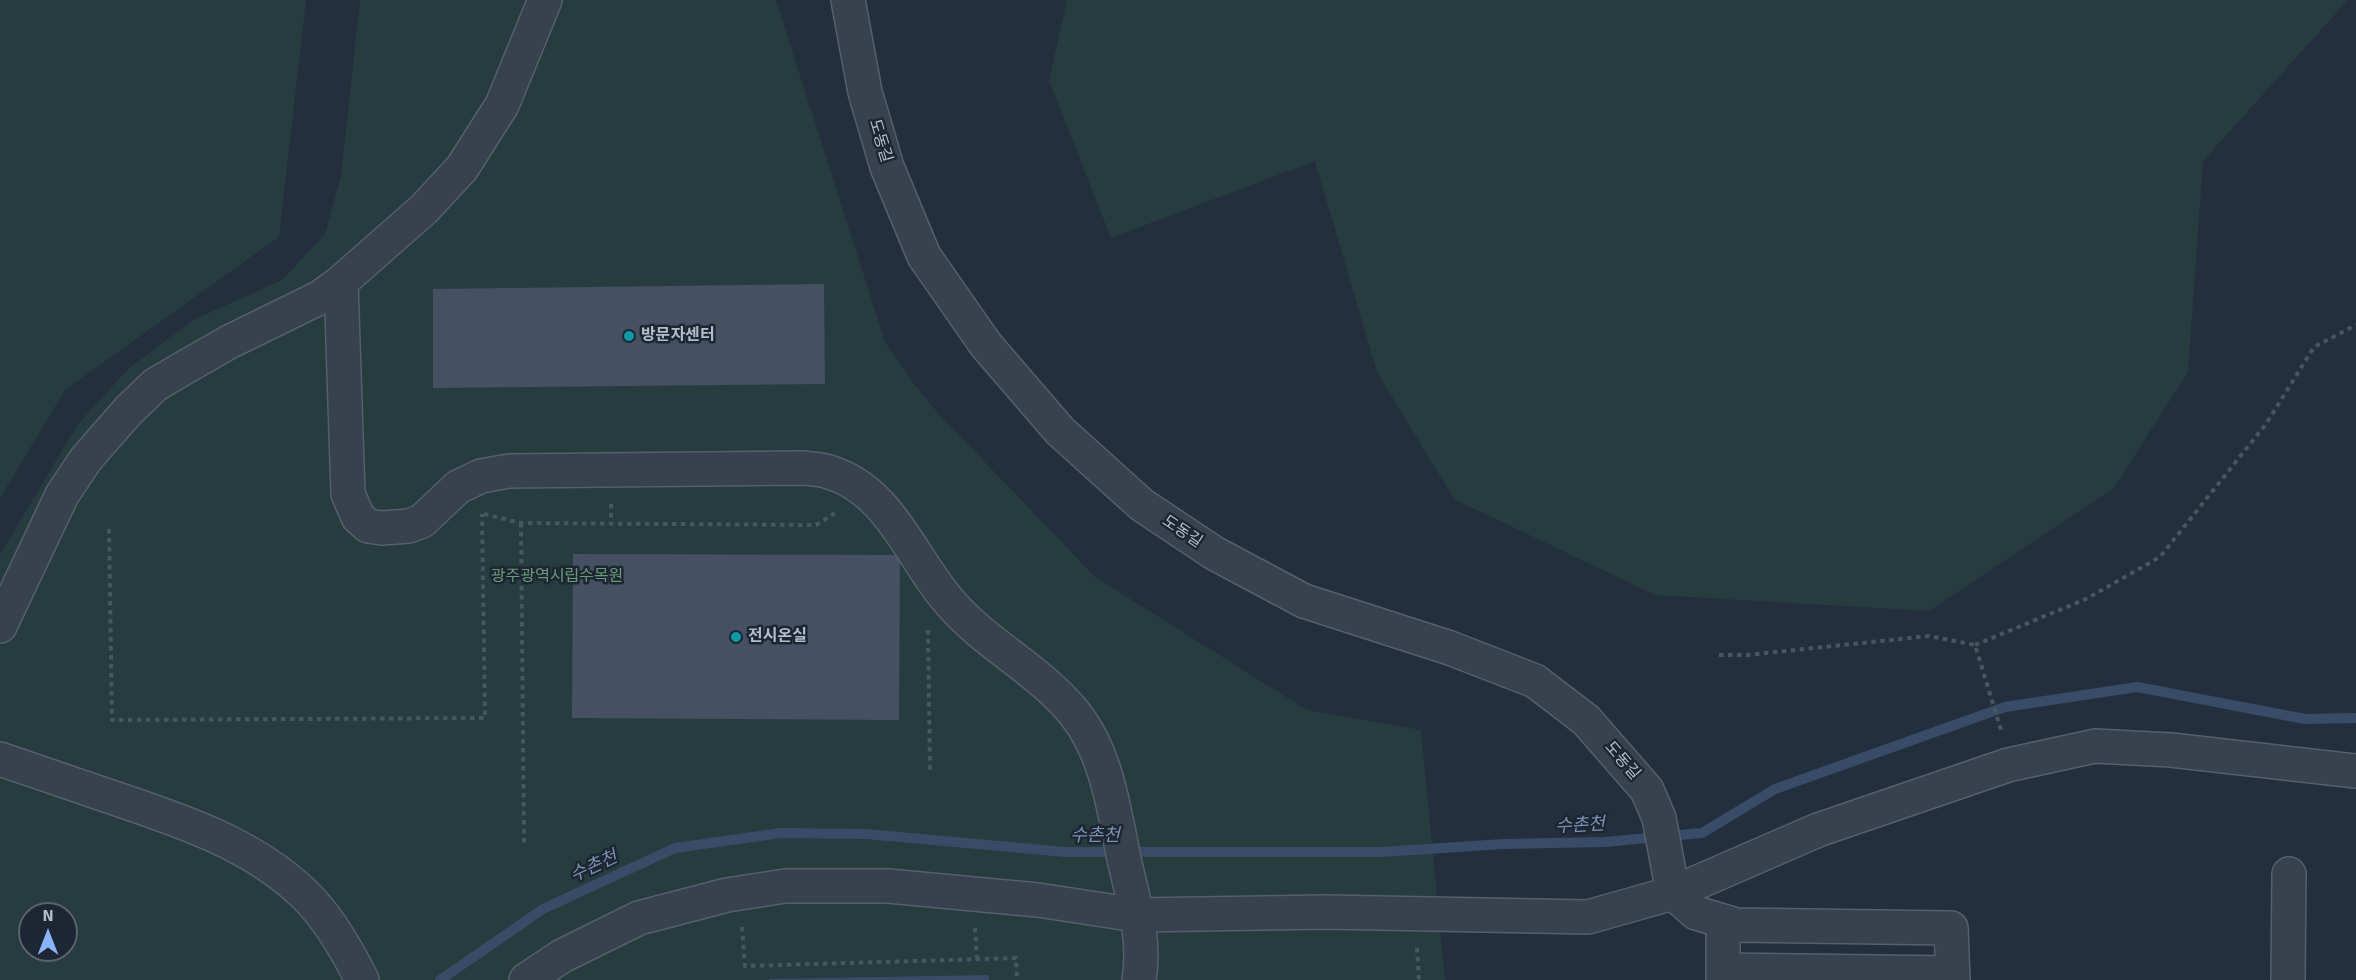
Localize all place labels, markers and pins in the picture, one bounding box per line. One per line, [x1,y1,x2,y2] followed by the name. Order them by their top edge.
[641,326,715,346] place label: 방문자센터
[622,329,636,343] marker: 방문자센터
[748,627,807,647] place label: 전시온실
[729,630,743,644] marker: 전시온실

